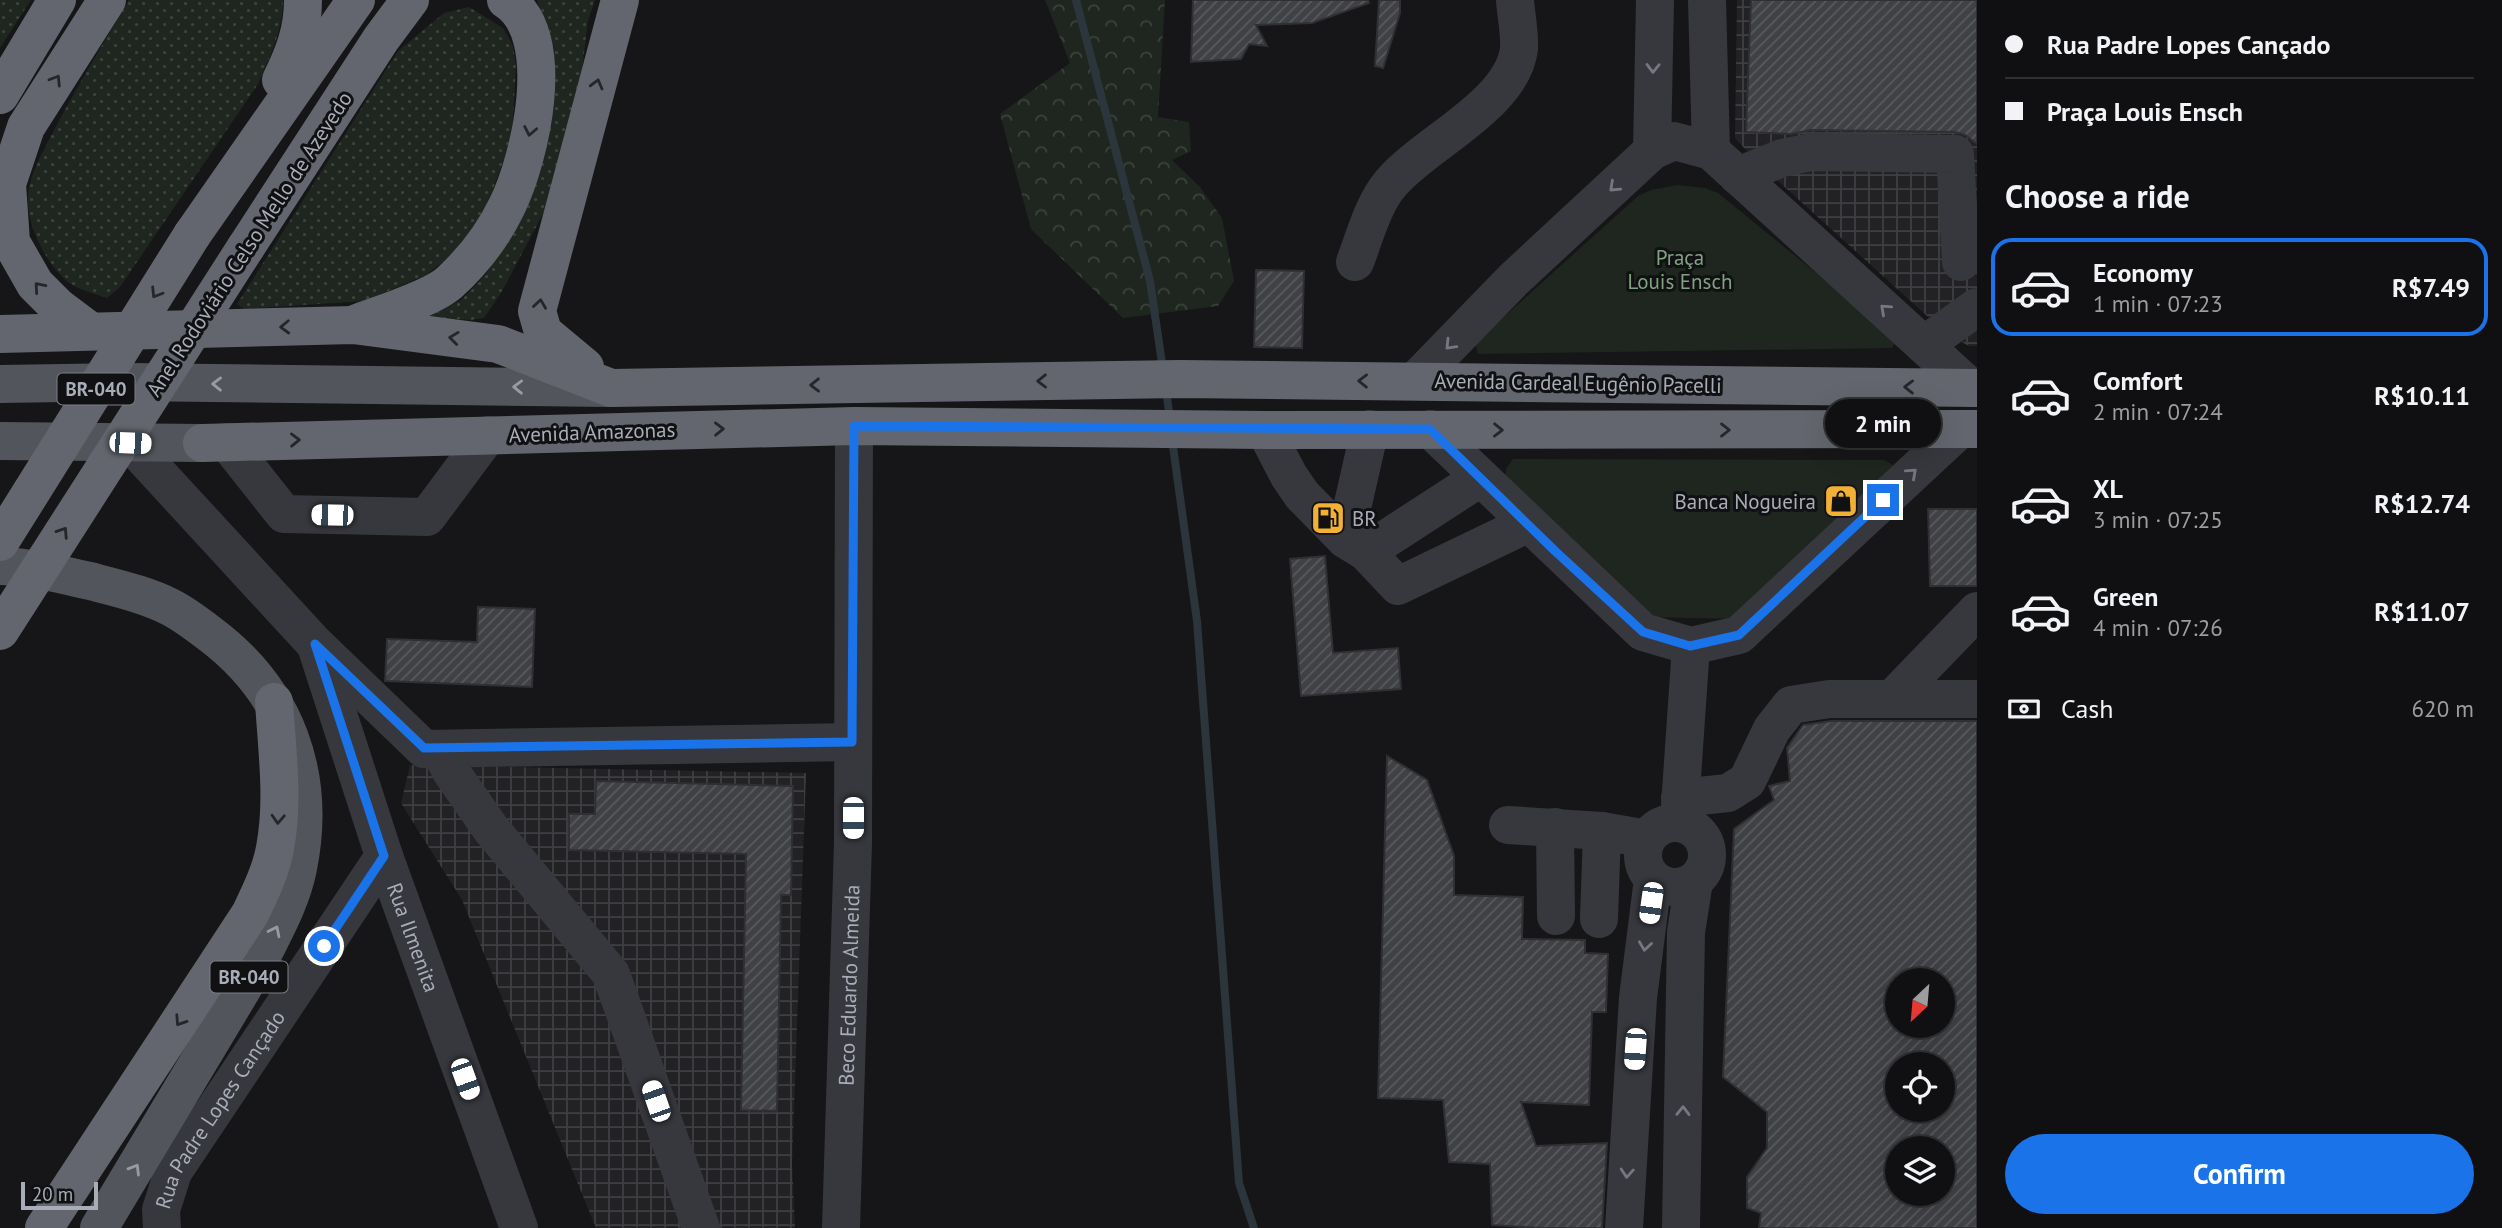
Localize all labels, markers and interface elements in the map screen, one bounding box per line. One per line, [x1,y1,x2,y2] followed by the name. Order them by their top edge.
[2047,28,2330,61] text: Rua Padre Lopes Cançado
[1646,63,1661,74] one-way arrow
[48,74,61,87] one-way arrow
[589,79,604,91] one-way arrow
[140,86,358,402] street label: Anel Rodoviário Celso Mello de Azevedo
[2047,95,2243,128] text: Praça Louis Ensch
[523,125,538,137] one-way arrow
[2005,175,2190,217] text: Choose a ride
[1609,179,1622,191] one-way arrow
[1628,244,1732,295] park label: Praça Louis Ensch
[2009,256,2072,319] icon: car
[2093,256,2193,289] text: Economy
[2392,271,2470,304] text: R$7.49
[35,282,47,295] one-way arrow
[152,285,165,298] one-way arrow
[2093,289,2223,318] text: 1 min · 07:23
[532,298,547,310] one-way arrow
[1880,305,1893,317] one-way arrow
[279,319,290,334] one-way arrow
[448,330,459,345] one-way arrow
[1445,337,1458,350] one-way arrow
[2009,364,2072,427] icon: car
[2093,364,2183,397] text: Comfort
[1434,367,1722,399] street label: Avenida Cardeal Eugênio Pacelli
[1037,373,1047,389] one-way arrow
[1357,373,1368,388] one-way arrow
[57,374,134,404] road number: BR-040
[212,376,223,391] one-way arrow
[809,377,820,393] one-way arrow
[512,379,523,395] one-way arrow
[1903,379,1914,395] one-way arrow
[2374,379,2470,412] text: R$10.11
[2093,397,2223,426] text: 2 min · 07:24
[1825,398,1941,448] callout: 2 min
[1855,409,1911,438] text: 2 min
[508,416,676,448] street label: Avenida Amazonas
[714,421,724,437] one-way arrow
[1493,422,1504,437] one-way arrow
[1721,422,1731,438] one-way arrow
[109,432,152,454] car
[290,433,301,448] one-way arrow
[1904,469,1917,481] one-way arrow
[2009,472,2072,535] icon: car
[2093,472,2123,505] text: XL
[1822,482,1860,520] shop icon: Banca Nogueira
[1867,484,1899,516] route end
[2374,487,2470,520] text: R$12.74
[1675,488,1816,515] place label: Banca Nogueira
[1309,499,1347,537] fuel station icon: BR
[311,504,354,526] car
[1352,505,1377,532] place label: BR
[2093,505,2223,534] text: 3 min · 07:25
[55,527,68,540] one-way arrow
[2009,580,2072,643] icon: car
[2093,580,2158,613] text: Green
[2374,595,2470,628] text: R$11.07
[2093,613,2223,642] text: 4 min · 07:26
[2005,690,2043,728] icon: cash
[2061,692,2113,725] text: Cash
[2412,694,2474,723] text: 620 m
[843,797,864,839] car
[270,814,285,825] one-way arrow
[381,879,446,996] street label: Rua Ilmenita
[1638,881,1665,925] car
[832,884,865,1086] street label: Beco Eduardo Almeida
[266,926,280,938] one-way arrow
[308,930,340,962] route start
[1638,940,1653,952] one-way arrow
[210,962,288,993] road number: BR-040
[1885,968,1955,1038] north arrow
[1885,968,1955,1206] map controls
[149,1005,291,1212] street label: Rua Padre Lopes Cançado
[176,1013,188,1026] one-way arrow
[1624,1027,1647,1071] car
[1885,1052,1955,1122] button: locate
[448,1056,483,1102] car
[640,1078,673,1124] car
[1675,1105,1690,1116] one-way arrow
[2005,1134,2474,1214] button: Confirm
[1885,1136,1955,1206] button: layers
[126,1164,139,1177] one-way arrow
[1620,1168,1635,1179] one-way arrow
[21,1179,98,1211] scale bar
[32,1182,73,1206] text: 20 m

